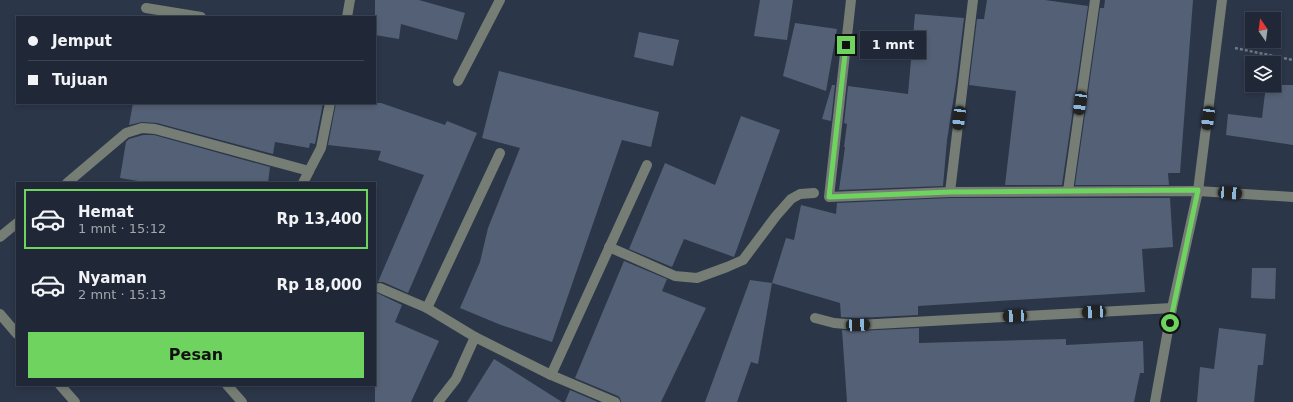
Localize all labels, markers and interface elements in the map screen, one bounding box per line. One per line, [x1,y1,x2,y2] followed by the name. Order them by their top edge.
[1245,12,1281,48] north arrow
[1245,12,1281,92] map controls
[860,31,926,59] callout: 1 mnt
[52,32,112,50] text: Jemput
[837,36,855,54] route end
[872,37,914,52] text: 1 mnt
[1245,56,1281,92] button: layers
[52,71,108,89] text: Tujuan
[1072,90,1088,116] car
[952,105,966,131] car
[1201,105,1215,131] car
[1218,186,1242,200] car
[30,201,66,237] icon: car
[78,203,134,221] text: Hemat
[277,210,362,228] text: Rp 13,400
[78,221,166,236] text: 1 mnt · 15:12
[30,267,66,303] icon: car
[78,269,147,287] text: Nyaman
[277,276,362,294] text: Rp 18,000
[78,287,166,302] text: 2 mnt · 15:13
[1082,305,1106,319] car
[1003,309,1027,323] car
[1161,314,1179,332] route start
[846,318,870,332] car
[28,332,364,378] button: Pesan

